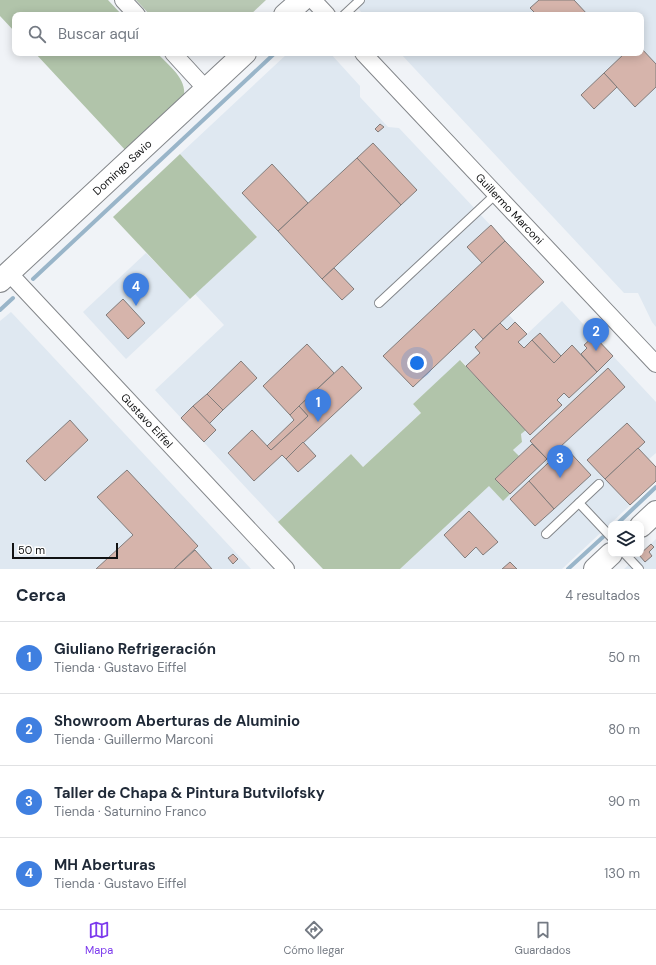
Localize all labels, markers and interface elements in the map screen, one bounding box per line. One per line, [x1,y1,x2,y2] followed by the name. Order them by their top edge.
[12,12,644,56] search box
[26,23,48,45] icon: search
[58,24,139,44] text: Buscar aquí
[90,136,155,198] street label: Domingo Savio
[473,170,547,247] street label: Guillermo Marconi
[123,273,149,306] pin: 4
[583,318,609,351] pin: 2
[407,353,427,373] your location
[305,389,331,422] pin: 1
[118,390,176,451] street label: Gustavo Eiffel
[547,445,573,478] pin: 3
[608,521,644,557] map controls
[608,521,644,557] button: layers
[12,541,118,560] scale bar
[18,543,45,557] text: 50 m
[16,584,66,606] text: Cerca
[565,587,640,604] text: 4 resultados
[54,639,216,659] text: Giuliano Refrigeración
[27,649,31,666] text: 1
[608,649,640,666] text: 50 m
[54,659,186,676] text: Tienda · Gustavo Eiffel
[54,711,300,731] text: Showroom Aberturas de Aluminio
[25,721,33,738] text: 2
[608,721,640,738] text: 80 m
[54,731,213,748] text: Tienda · Guillermo Marconi
[54,783,325,803] text: Taller de Chapa & Pintura Butvilofsky
[25,793,33,810] text: 3
[608,793,640,810] text: 90 m
[54,803,206,820] text: Tienda · Saturnino Franco
[54,855,156,875] text: MH Aberturas
[25,865,33,882] text: 4
[604,865,640,882] text: 130 m
[54,875,186,892] text: Tienda · Gustavo Eiffel
[85,919,113,957] tab: Mapa
[283,919,344,957] tab: Cómo llegar
[515,919,571,957] tab: Guardados

